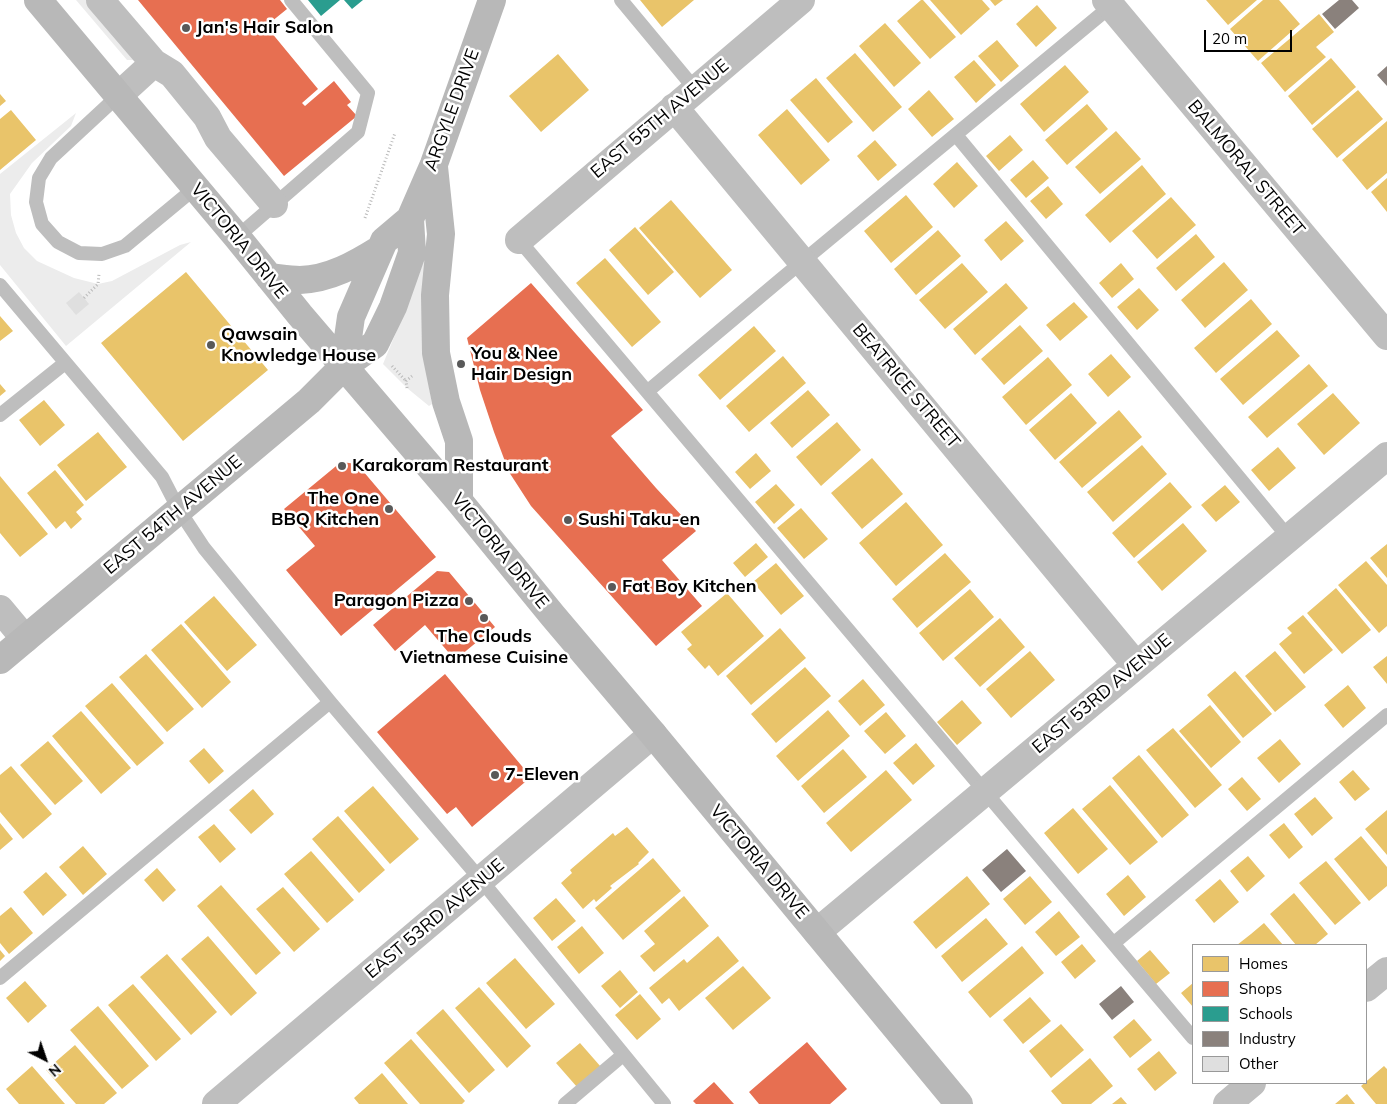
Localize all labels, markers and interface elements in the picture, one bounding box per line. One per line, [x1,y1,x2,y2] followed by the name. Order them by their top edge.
[196,17,334,39] place label: Jan's Hair Salon
[1207,20,1294,52] scale bar
[180,22,192,34] marker: Jan's Hair Salon
[1212,29,1247,48] text: 20 m
[420,46,484,174] street label: ARGYLE DRIVE
[587,55,733,183] street label: EAST 55TH AVENUE
[1183,96,1309,240] street label: BALMORAL STREET
[186,179,292,303] street label: VICTORIA DRIVE
[848,319,964,453] street label: BEATRICE STREET
[221,324,376,366] place label: Qawsain Knowledge House
[205,339,217,351] marker: Qawsain Knowledge House
[471,343,572,386] place label: You & Nee Hair Design
[455,358,467,370] marker: You & Nee Hair Design
[100,451,246,579] street label: EAST 54TH AVENUE
[352,455,549,477] place label: Karakoram Restaurant
[336,460,348,472] marker: Karakoram Restaurant
[271,488,379,530] place label: The One BBQ Kitchen
[447,489,553,613] street label: VICTORIA DRIVE
[383,503,395,515] marker: The One BBQ Kitchen
[578,509,700,531] place label: Sushi Taku-en
[562,514,574,526] marker: Sushi Taku-en
[622,576,757,598] place label: Fat Boy Kitchen
[606,581,618,593] marker: Fat Boy Kitchen
[334,590,459,612] place label: Paragon Pizza
[463,595,475,607] marker: Paragon Pizza
[478,612,490,624] marker: The Clouds Vietnamese Cuisine
[400,626,568,669] place label: The Clouds Vietnamese Cuisine
[1028,630,1176,758] street label: EAST 53RD AVENUE
[505,764,579,786] place label: 7-Eleven
[489,769,501,781] marker: 7-Eleven
[705,801,813,923] street label: VICTORIA DRIVE
[361,855,509,983] street label: EAST 53RD AVENUE
[1192,944,1367,1084] legend
[1239,954,1288,973] text: Homes
[1239,979,1282,998] text: Shops
[1239,1004,1293,1023] text: Schools
[1239,1029,1296,1048] text: Industry
[20,1034,70,1084] north arrow
[1239,1054,1278,1073] text: Other
[45,1060,65,1081] text: N

